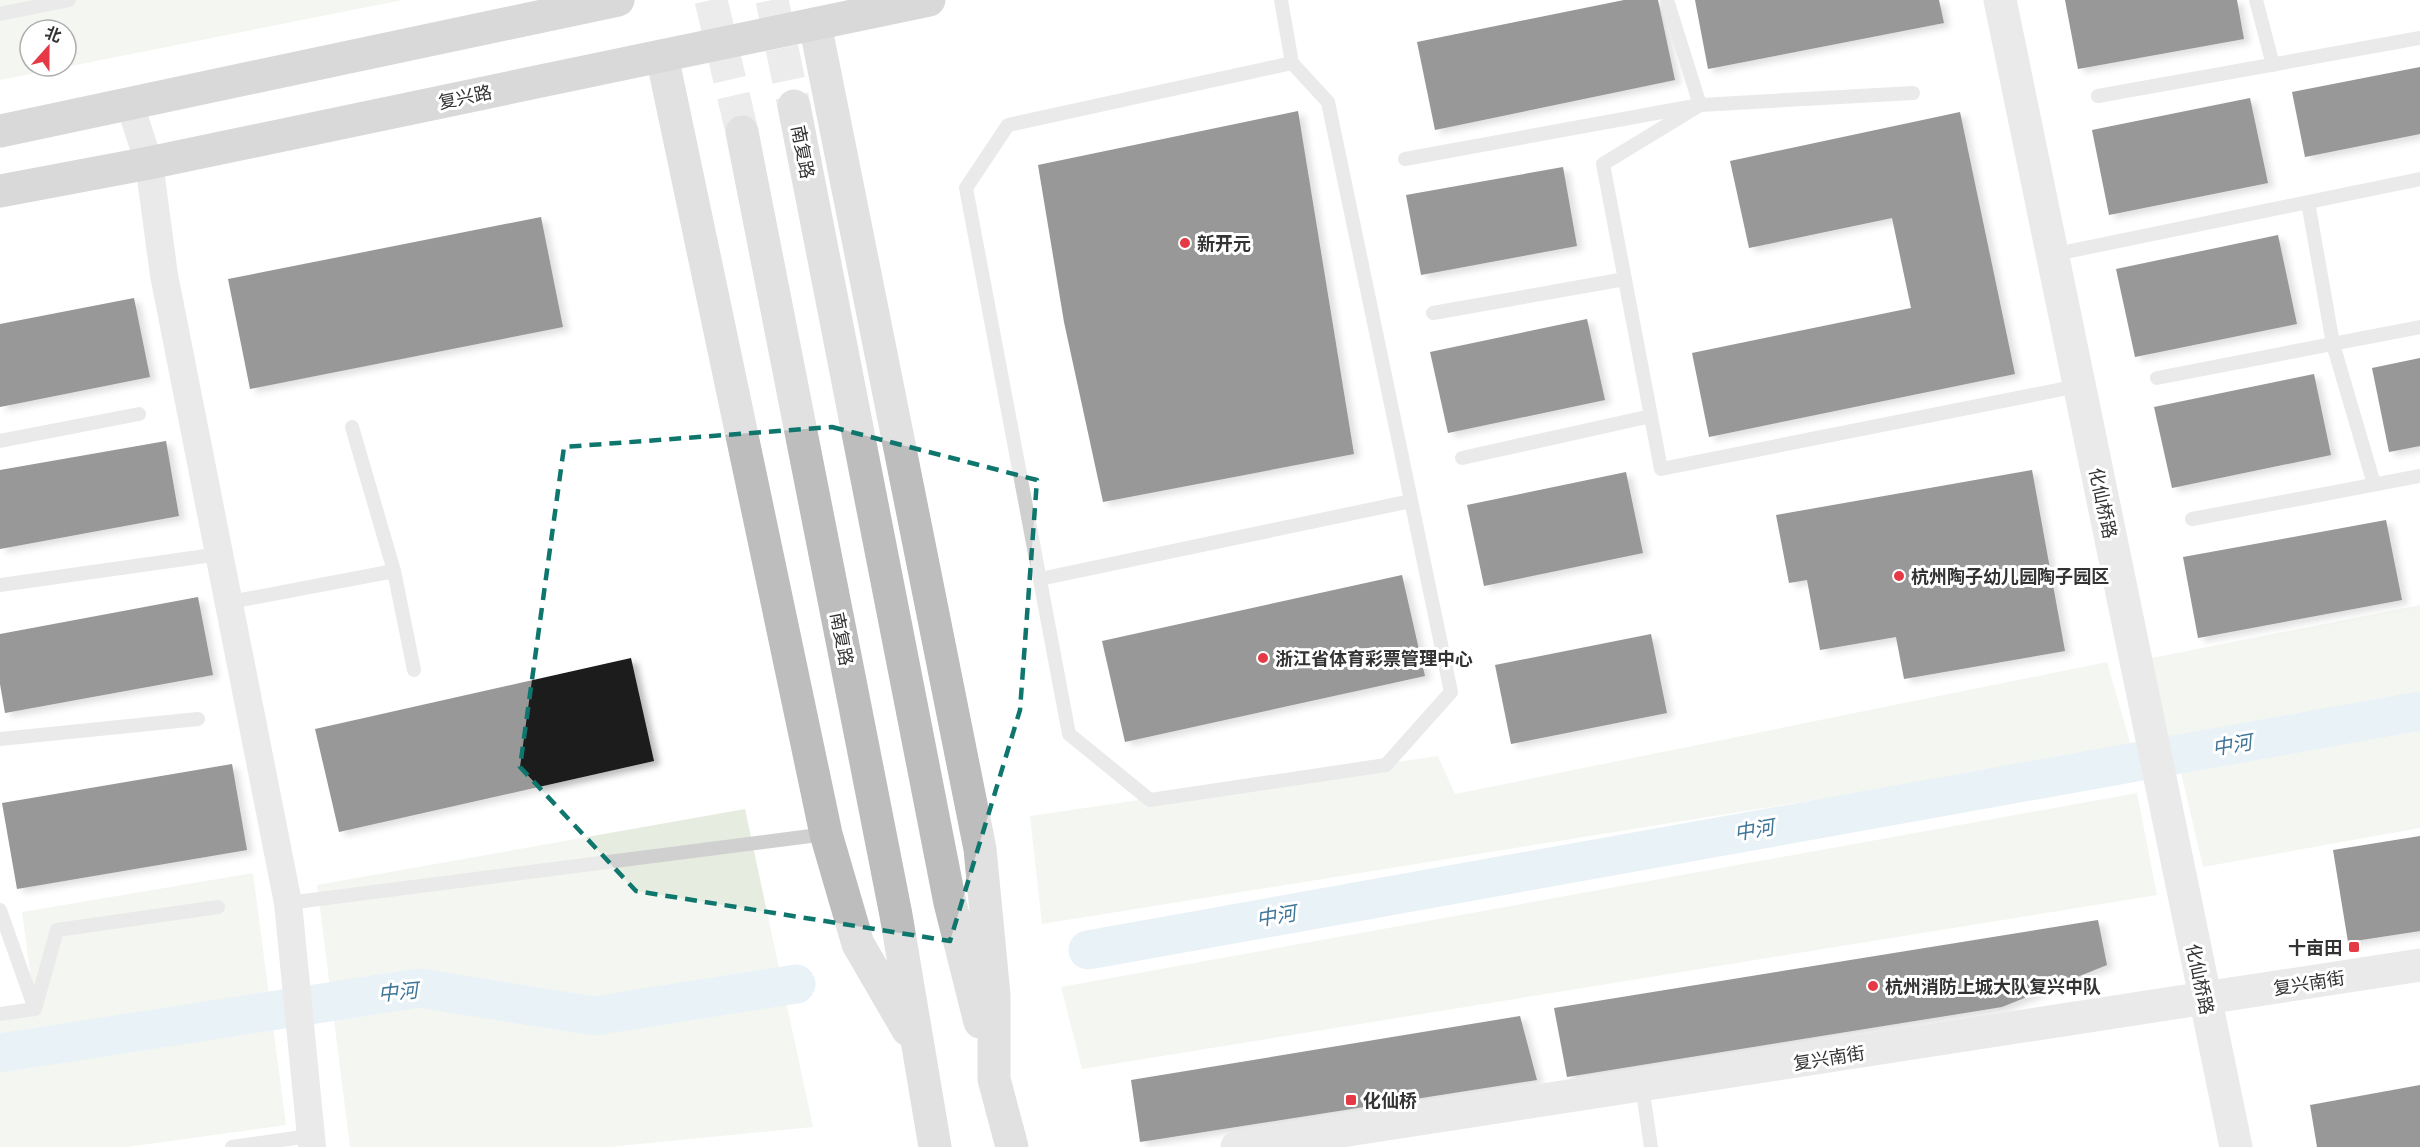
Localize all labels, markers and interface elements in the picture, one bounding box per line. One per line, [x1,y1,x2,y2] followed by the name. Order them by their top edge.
[18,18,78,78] north arrow
[42,21,65,48] text: 北
[436,79,494,115] street label: 复兴路
[786,123,820,181] street label: 南复路
[1197,231,1251,256] place label: 新开元
[1178,236,1192,250] marker: 新开元
[2083,465,2123,541] street label: 化仙桥路
[1911,564,2109,589] place label: 杭州陶子幼儿园陶子园区
[1892,569,1906,583] marker: 杭州陶子幼儿园陶子园区
[825,610,859,668] street label: 南复路
[1275,646,1473,671] place label: 浙江省体育彩票管理中心
[1256,651,1270,665] marker: 浙江省体育彩票管理中心
[2210,727,2258,762] water label: 中河
[1732,812,1780,847] water label: 中河
[1254,898,1302,933] water label: 中河
[2288,935,2342,960] place label: 十亩田
[2347,940,2361,954] marker: 十亩田
[2180,941,2220,1017] street label: 化仙桥路
[2271,965,2347,1001] street label: 复兴南街
[1885,974,2101,999] place label: 杭州消防上城大队复兴中队
[377,976,423,1008] water label: 中河
[1866,979,1880,993] marker: 杭州消防上城大队复兴中队
[1791,1040,1867,1076] street label: 复兴南街
[1363,1088,1417,1113] place label: 化仙桥
[1344,1093,1358,1107] marker: 化仙桥

